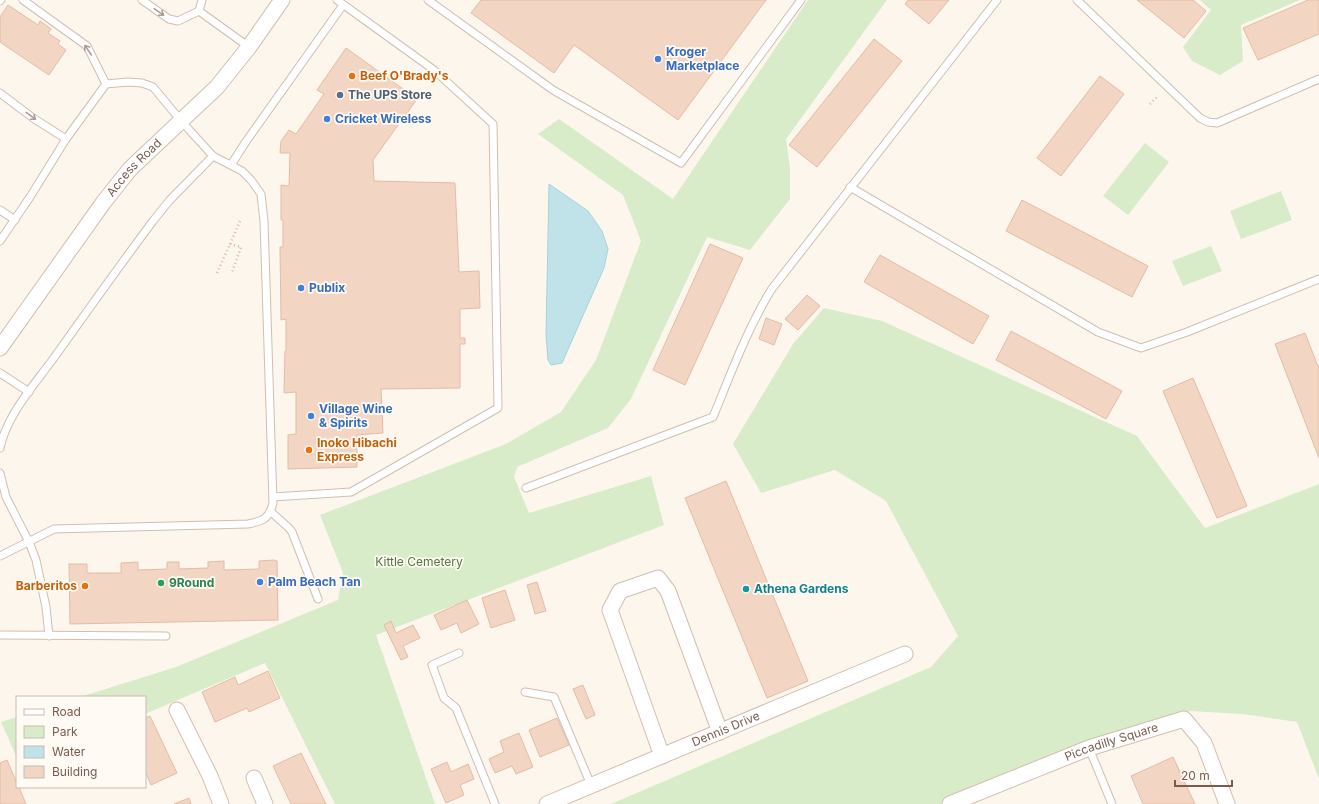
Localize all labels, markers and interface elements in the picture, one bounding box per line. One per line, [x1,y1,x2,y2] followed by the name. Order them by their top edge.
[154,8,165,16] one-way arrow
[84,44,92,55] one-way arrow
[666,44,739,73] place label: Kroger Marketplace
[653,54,663,64] marker: Kroger Marketplace
[360,68,449,83] place label: Beef O'Brady's
[347,71,357,81] marker: Beef O'Brady's
[348,87,432,102] place label: The UPS Store
[335,90,345,100] marker: The UPS Store
[335,111,432,126] place label: Cricket Wireless
[25,112,36,120] one-way arrow
[322,114,332,124] marker: Cricket Wireless
[103,135,164,199] street label: Access Road
[309,280,345,295] place label: Publix
[296,283,306,293] marker: Publix
[319,401,393,430] place label: Village Wine & Spirits
[306,411,316,421] marker: Village Wine & Spirits
[317,435,397,464] place label: Inoko Hibachi Express
[304,445,314,455] marker: Inoko Hibachi Express
[375,554,463,569] park label: Kittle Cemetery
[268,574,361,589] place label: Palm Beach Tan
[169,575,214,590] place label: 9Round
[255,577,265,587] marker: Palm Beach Tan
[16,578,77,593] place label: Barberitos
[156,578,166,588] marker: 9Round
[80,581,90,591] marker: Barberitos
[754,581,849,596] place label: Athena Gardens
[741,584,751,594] marker: Athena Gardens
[16,696,146,788] legend
[52,704,81,719] text: Road
[689,708,762,749] street label: Dennis Drive
[1062,719,1160,764] street label: Piccadilly Square
[52,724,78,739] text: Park
[52,744,86,759] text: Water
[1175,762,1232,788] scale bar
[52,764,97,779] text: Building
[1181,768,1210,783] text: 20 m

